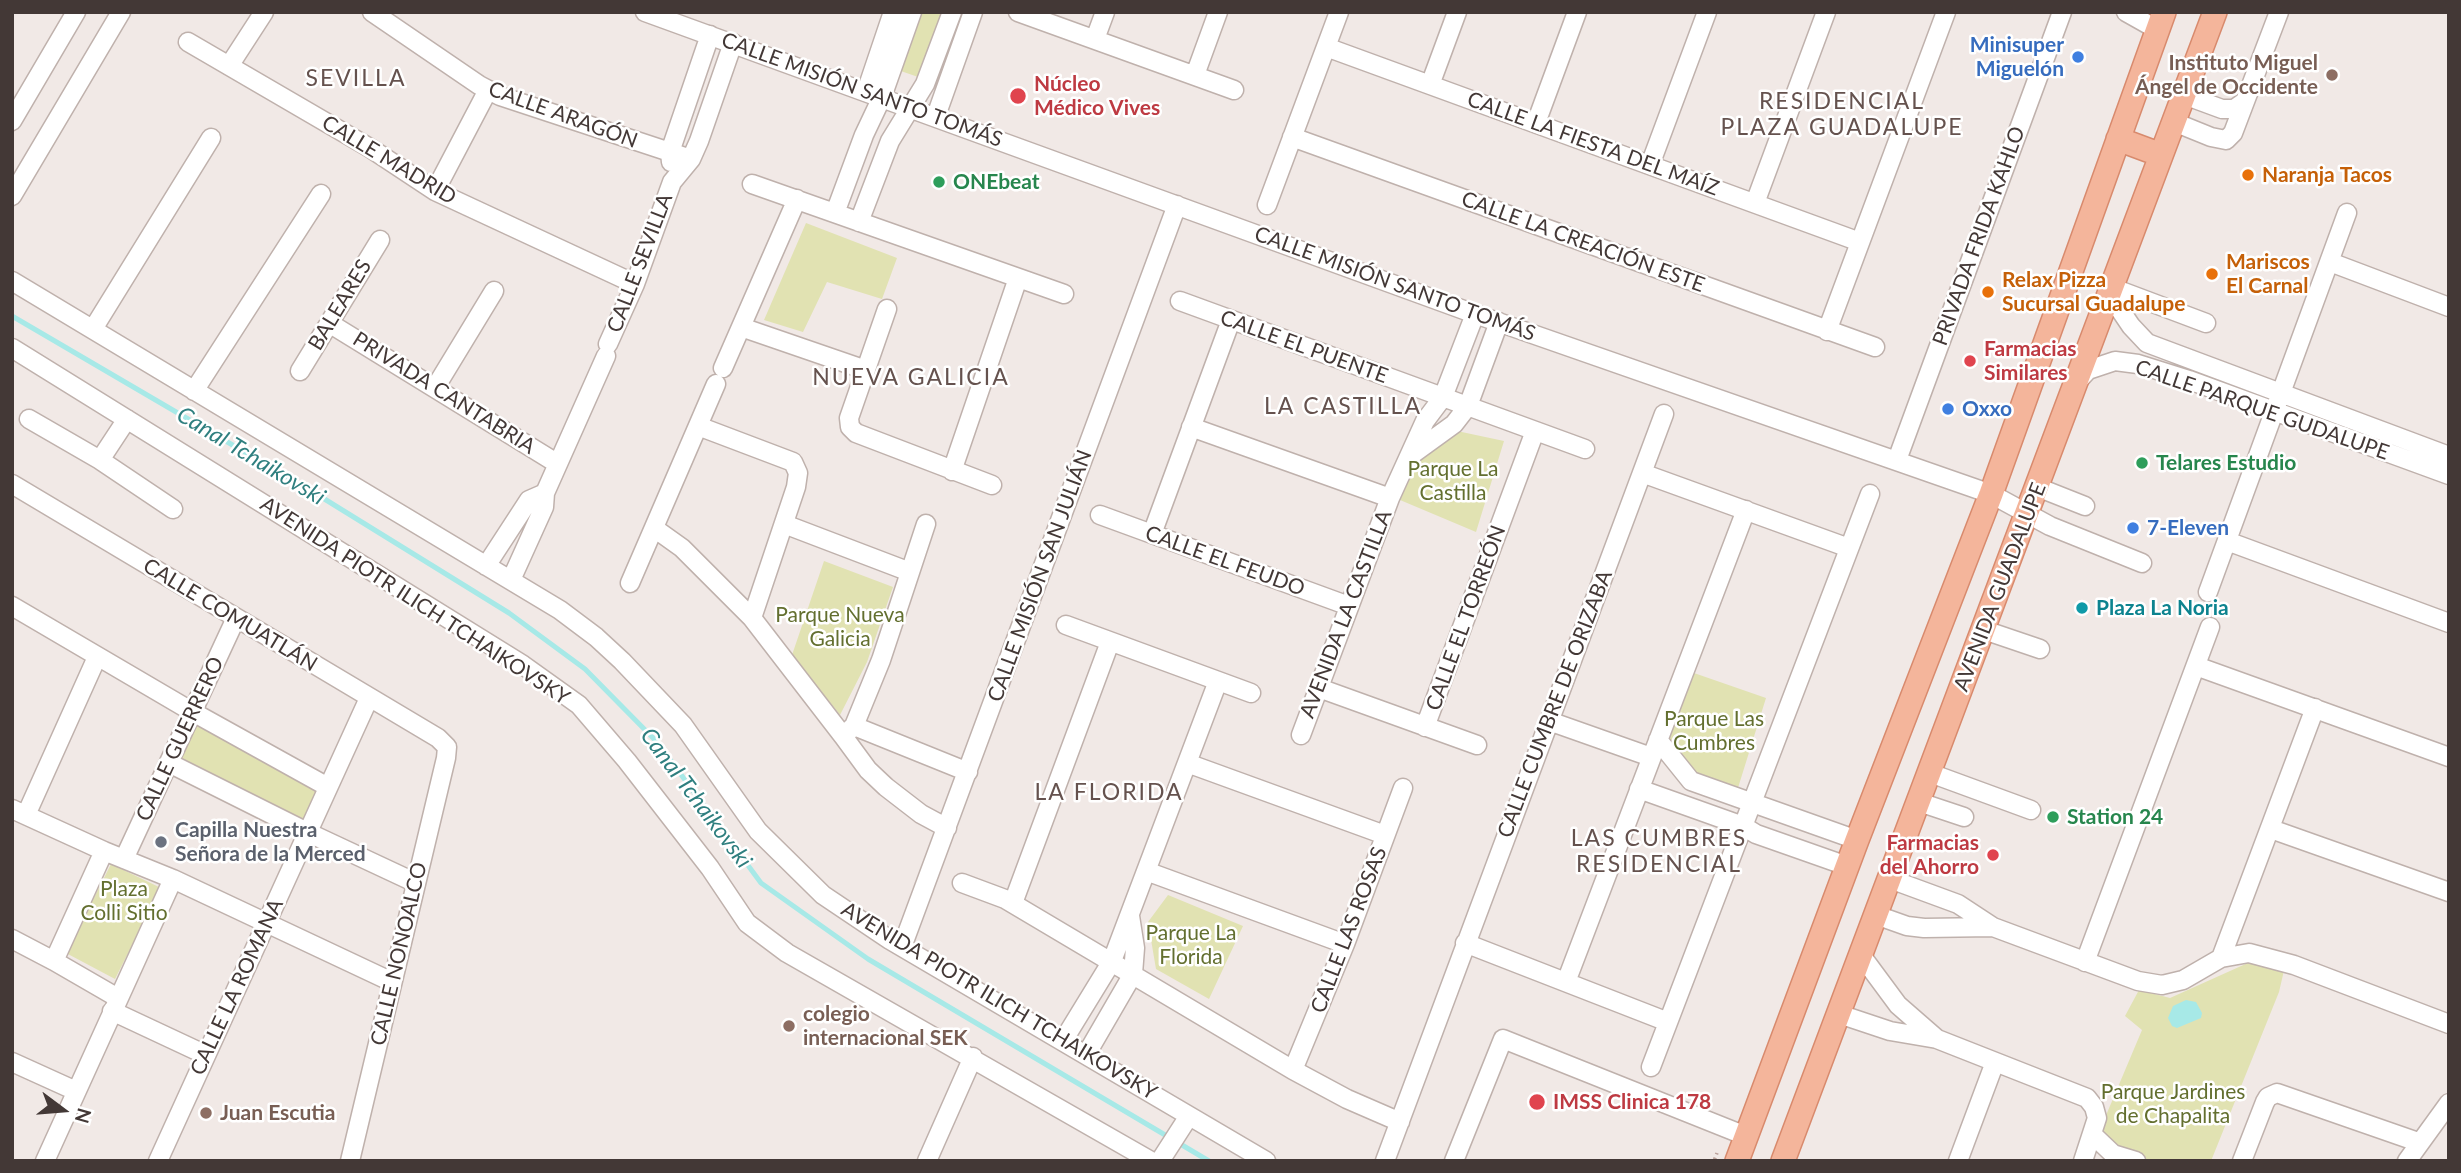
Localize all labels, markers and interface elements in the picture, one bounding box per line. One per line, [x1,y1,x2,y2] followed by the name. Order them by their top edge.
[718,27,1006,153] street label: CALLE MISIÓN SANTO TOMÁS
[1970,32,2064,82] place label: Minisuper Miguelón
[2070,49,2086,65] marker: Minisuper Miguelón
[2135,50,2318,100] place label: Instituto Miguel Ángel de Occidente
[306,65,406,93] district label: SEVILLA
[2324,67,2340,83] marker: Instituto Miguel Ángel de Occidente
[1034,71,1160,121] place label: Núcleo Médico Vives
[485,76,641,154] street label: CALLE ARAGÓN
[1008,86,1028,106] marker: Núcleo Médico Vives
[1464,87,1722,201] street label: CALLE LA FIESTA DEL MAÍZ
[1722,88,1962,142] district label: RESIDENCIAL PLAZA GUADALUPE
[317,110,461,210] street label: CALLE MADRID
[1928,123,2030,349] street label: PRIVADA FRIDA KAHLO
[2262,162,2392,188] place label: Naranja Tacos
[2240,167,2256,183] marker: Naranja Tacos
[953,169,1040,195] place label: ONEbeat
[931,174,947,190] marker: ONEbeat
[1458,186,1708,298] street label: CALLE LA CREACIÓN ESTE
[602,190,678,336] street label: CALLE SEVILLA
[1251,221,1539,347] street label: CALLE MISIÓN SANTO TOMÁS
[2226,249,2310,299] place label: Mariscos El Carnal
[303,255,377,355] street label: BALEARES
[2204,266,2220,282] marker: Mariscos El Carnal
[2002,267,2186,317] place label: Relax Pizza Sucursal Guadalupe
[1980,284,1996,300] marker: Relax Pizza Sucursal Guadalupe
[1217,305,1391,389] street label: CALLE EL PUENTE
[348,327,540,459] street label: PRIVADA CANTABRIA
[1984,336,2077,386] place label: Farmacias Similares
[1962,353,1978,369] marker: Farmacias Similares
[2132,355,2392,465] street label: CALLE PARQUE GUDALUPE
[814,364,1008,392] district label: NUEVA GALICIA
[1265,393,1421,421] district label: LA CASTILLA
[1962,396,2012,422] place label: Oxxo
[172,401,330,511] water label: Canal Tchaikovski
[1940,401,1956,417] marker: Oxxo
[983,447,1097,705] street label: CALLE MISIÓN SAN JULIÁN
[2156,450,2296,476] place label: Telares Estudio
[2134,455,2150,471] marker: Telares Estudio
[1407,456,1499,506] park label: Parque La Castilla
[1949,479,2051,695] street label: AVENIDA GUADALUPE
[256,491,574,711] street label: AVENIDA PIOTR ILICH TCHAIKOVSKY
[1295,507,1397,721] street label: AVENIDA LA CASTILLA
[2147,515,2229,541] place label: 7-Eleven
[1142,520,1308,602] street label: CALLE EL FEUDO
[2125,520,2141,536] marker: 7-Eleven
[1421,522,1511,714] street label: CALLE EL TORREÓN
[138,553,322,677] street label: CALLE COMUATLÁN
[1492,567,1618,841] street label: CALLE CUMBRE DE ORIZABA
[2096,595,2229,621] place label: Plaza La Noria
[2074,600,2090,616] marker: Plaza La Noria
[775,602,905,652] park label: Parque Nueva Galicia
[131,653,229,825] street label: CALLE GUERRERO
[1664,706,1764,756] park label: Parque Las Cumbres
[634,723,758,873] water label: Canal Tchaikovski
[1036,779,1182,807] district label: LA FLORIDA
[2067,804,2163,830] place label: Station 24
[2045,809,2061,825] marker: Station 24
[175,817,366,867] place label: Capilla Nuestra Señora de la Merced
[1572,825,1746,879] district label: LAS CUMBRES RESIDENCIAL
[1880,830,1979,880] place label: Farmacias del Ahorro
[153,834,169,850] marker: Capilla Nuestra Señora de la Merced
[1306,844,1392,1016] street label: CALLE LAS ROSAS
[1985,847,2001,863] marker: Farmacias del Ahorro
[366,860,432,1048] street label: CALLE NONOALCO
[80,876,168,926] park label: Plaza Colli Sitio
[185,895,289,1079] street label: CALLE LA ROMANA
[837,897,1161,1105] street label: AVENIDA PIOTR ILICH TCHAIKOVSKY
[1145,920,1237,970] park label: Parque La Florida
[803,1001,968,1051] place label: colegio internacional SEK
[781,1018,797,1034] marker: colegio internacional SEK
[28,1075,98,1145] north arrow
[2101,1079,2245,1129] park label: Parque Jardines de Chapalita
[1553,1089,1711,1115] place label: IMSS Clinica 178
[1527,1092,1547,1112] marker: IMSS Clinica 178
[220,1100,335,1126] place label: Juan Escutia
[198,1105,214,1121] marker: Juan Escutia
[71,1106,97,1126] text: N

